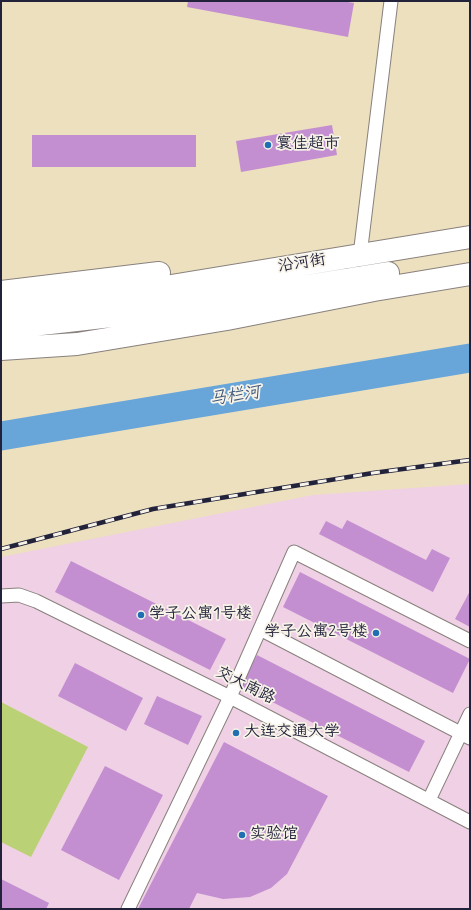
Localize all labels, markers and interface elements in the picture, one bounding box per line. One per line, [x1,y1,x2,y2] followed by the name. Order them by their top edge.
[276,135,340,155] place label: 寰佳超市
[263,140,273,150] marker: 寰佳超市
[277,251,327,277] street label: 沿河街
[208,383,262,411] water label: 马栏河
[149,605,252,625] place label: 学子公寓1号楼
[136,610,146,620] marker: 学子公寓1号楼
[264,623,368,643] place label: 学子公寓2号楼
[371,628,381,638] marker: 学子公寓2号楼
[212,663,278,709] street label: 交大南路
[244,723,340,743] place label: 大连交通大学
[231,728,241,738] marker: 大连交通大学
[250,825,298,845] place label: 实验馆
[237,830,247,840] marker: 实验馆

